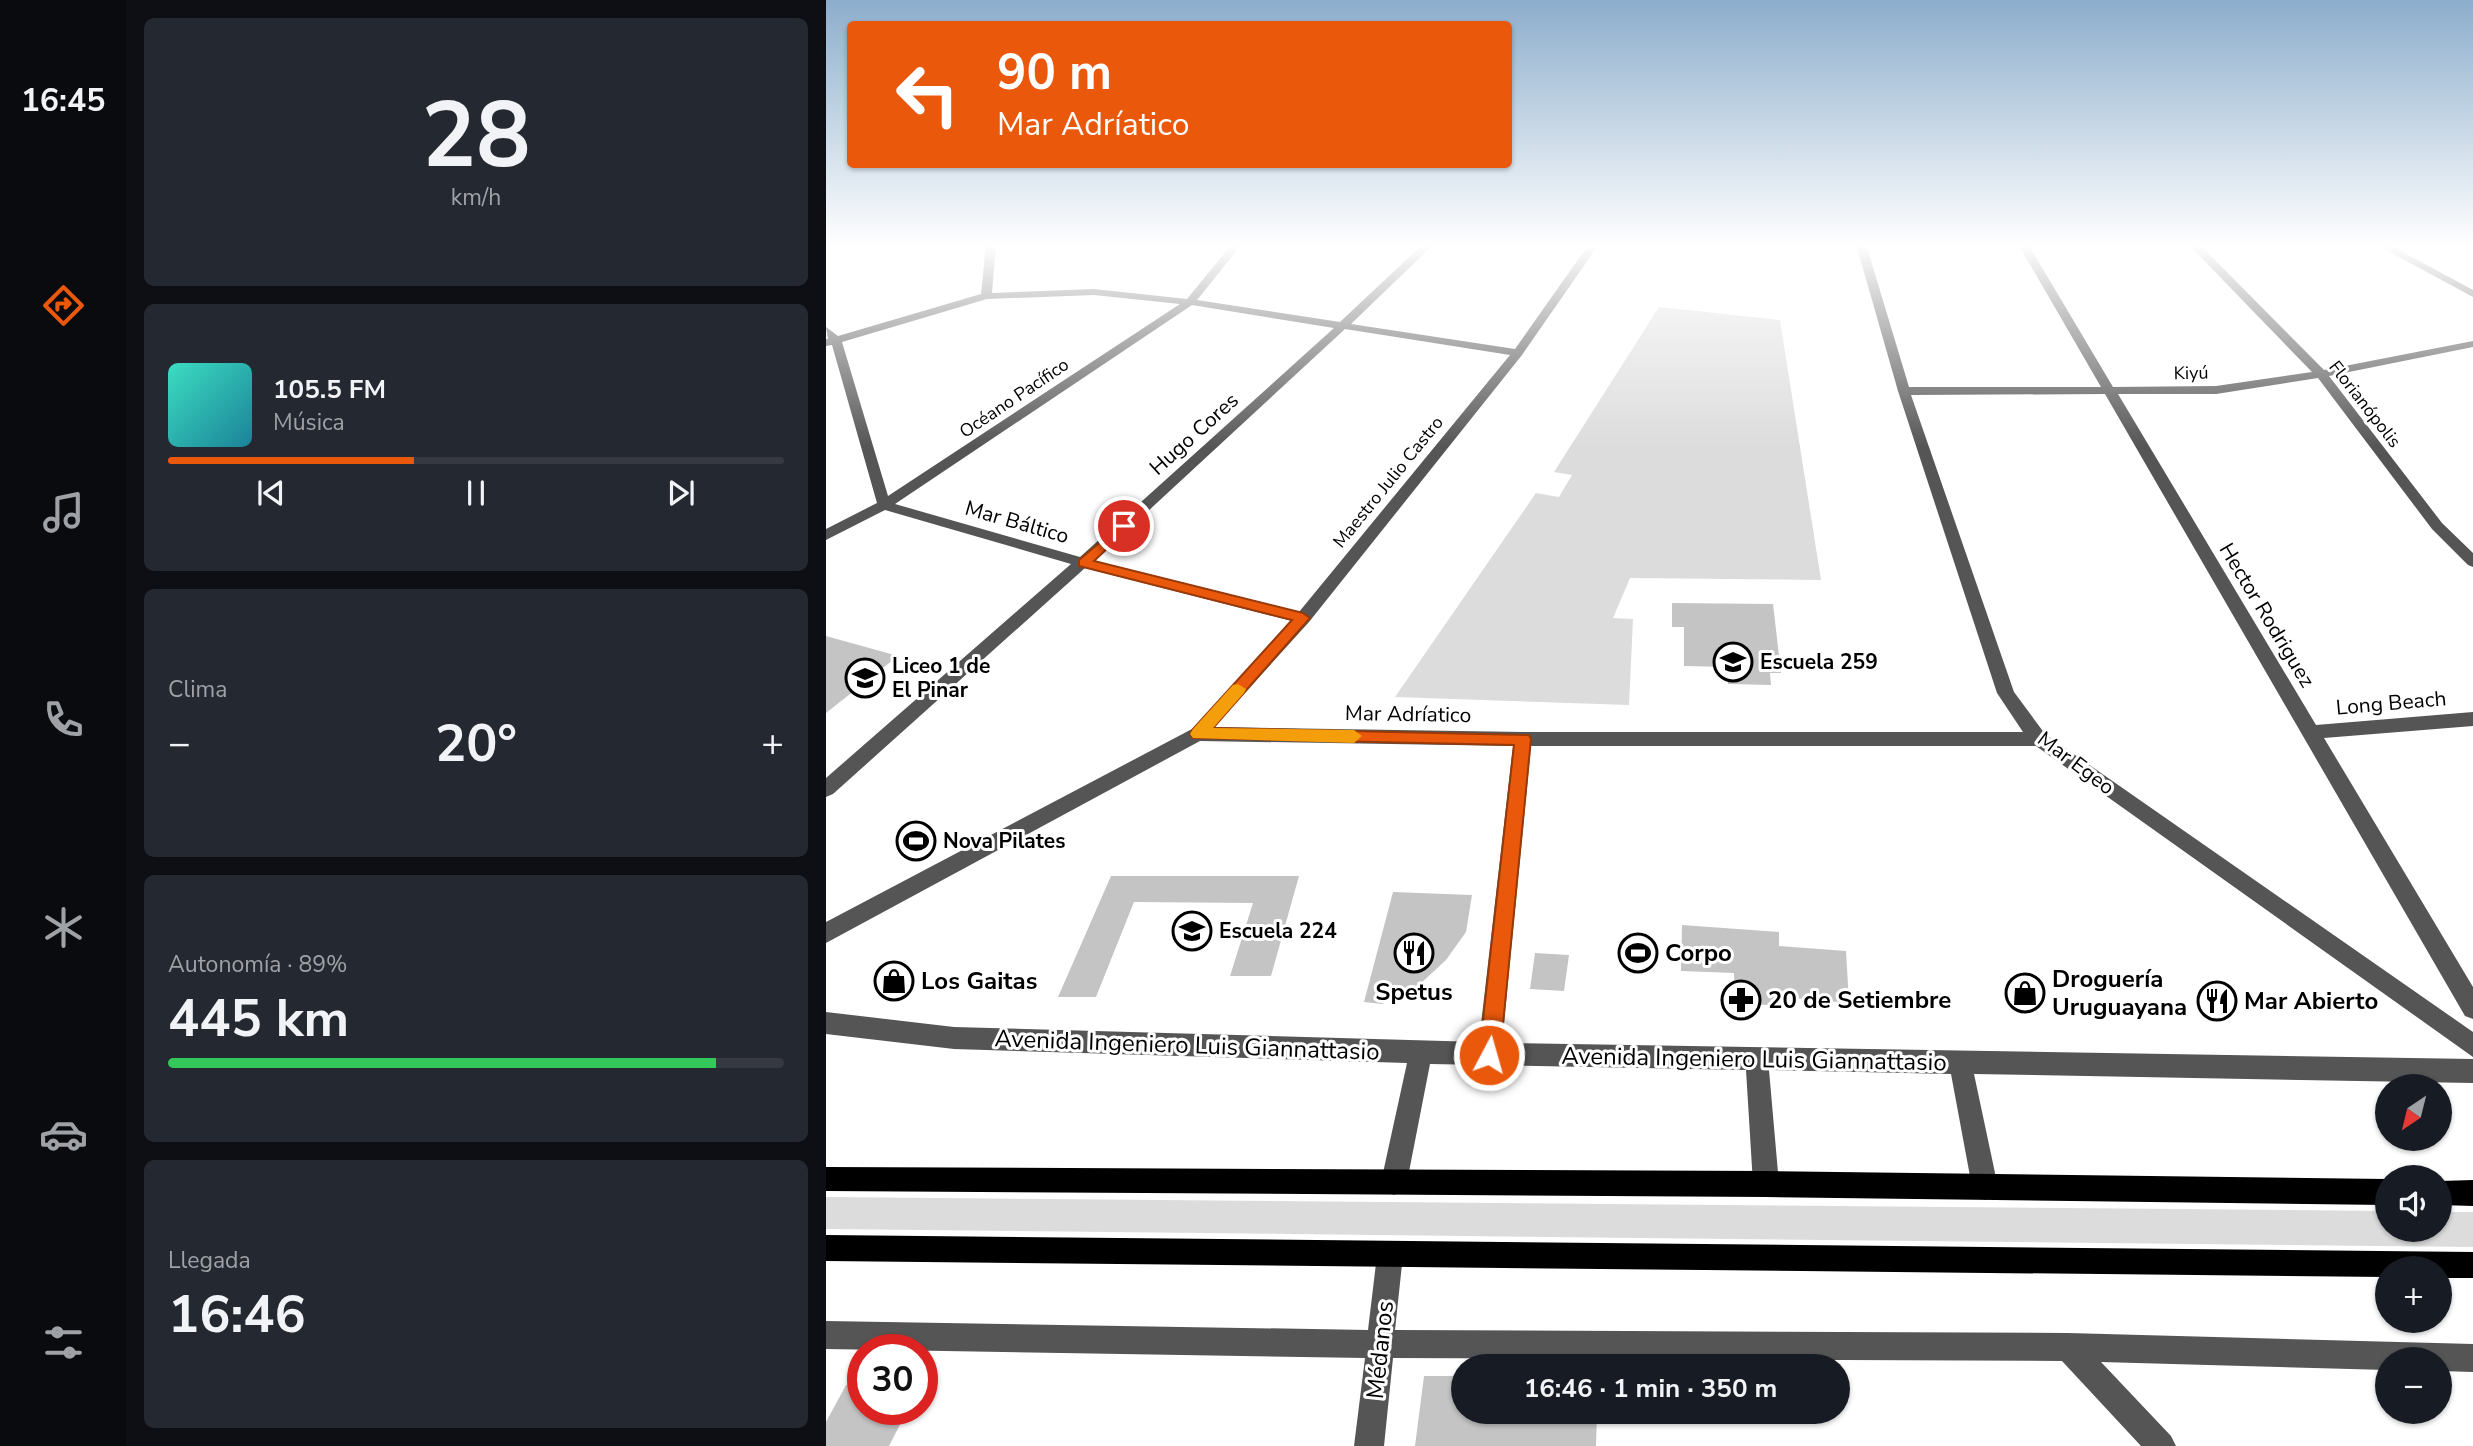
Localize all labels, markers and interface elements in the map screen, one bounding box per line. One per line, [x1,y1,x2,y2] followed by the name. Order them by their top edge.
[997,39,1112,106] text: 90 m
[882,49,973,140] icon: left
[421,74,531,198] text: 28
[21,79,105,122] text: 16:45
[997,103,1190,146] text: Mar Adríatico
[451,182,501,213] text: km/h
[39,281,88,330] icon: directions
[955,352,1073,444] street label: Océano Pacífico
[2323,356,2407,452] street label: Florianópolis
[2173,361,2209,385] street label: Kiyú
[273,372,386,407] text: 105.5 FM
[1143,387,1245,481] street label: Hugo Cores
[273,407,345,438] text: Música
[1327,411,1449,553] street label: Maestro Julio Castro
[252,474,290,512] icon: previous
[457,474,495,512] icon: pause
[662,474,700,512] icon: next
[39,488,88,537] icon: music
[962,494,1072,550] street label: Mar Báltico
[1094,496,1154,556] pin
[1105,507,1143,545] icon: arrive
[2213,538,2321,693] street label: Hector Rodriguez
[1712,641,1754,683] school or university icon: Escuela 259
[1760,648,1878,676] place label: Escuela 259
[892,652,990,704] place label: Liceo 1 de El Pinar
[844,657,886,699] school or university icon: Liceo 1 de El Pinar
[168,674,228,705] text: Clima
[2335,684,2447,722] street label: Long Beach
[39,695,88,744] icon: phone
[1345,699,1471,729] street label: Mar Adríatico
[435,708,517,779] text: 20°
[168,718,191,769] text: −
[761,718,784,769] text: +
[2032,725,2120,801] street label: Mar Egeo
[895,820,937,862] sports icon: Nova Pilates
[943,827,1065,855] place label: Nova Pilates
[39,903,88,952] icon: climate
[1171,910,1213,952] school or university icon: Escuela 224
[1219,917,1337,945] place label: Escuela 224
[1393,932,1435,974] restaurant icon: Spetus
[1617,932,1659,974] sports icon: Corpo
[1665,937,1732,969] place label: Corpo
[168,949,348,980] text: Autonomía · 89%
[873,960,915,1002] shop icon: Los Gaitas
[2052,963,2187,1023] place label: Droguería Uruguayana
[921,965,1037,997] place label: Los Gaitas
[2004,972,2046,1014] shop icon: Droguería Uruguayana
[1375,976,1453,1008] place label: Spetus
[1720,979,1762,1021] pharmacy icon: 20 de Setiembre
[2196,980,2238,1022] restaurant icon: Mar Abierto
[168,983,349,1054] text: 445 km
[1768,984,1951,1016] place label: 20 de Setiembre
[2244,985,2378,1017] place label: Mar Abierto
[1452,1018,1526,1092] position arrow
[994,1022,1380,1068] street label: Avenida Ingeniero Luis Giannattasio
[1561,1040,1947,1078] street label: Avenida Ingeniero Luis Giannattasio
[2375,1074,2452,1152] north arrow
[2375,1074,2452,1424] map controls
[39,1110,88,1159] icon: car
[2375,1165,2452,1242] button: sound
[168,1245,251,1276] text: Llegada
[2375,1256,2452,1333] button: +
[168,1279,306,1350] text: 16:46
[1359,1299,1401,1401] street label: Médanos
[39,1318,88,1367] icon: filters
[847,1334,938,1425] speed limit sign: 30
[2375,1347,2452,1424] button: −
[1524,1371,1777,1406] text: 16:46 · 1 min · 350 m

